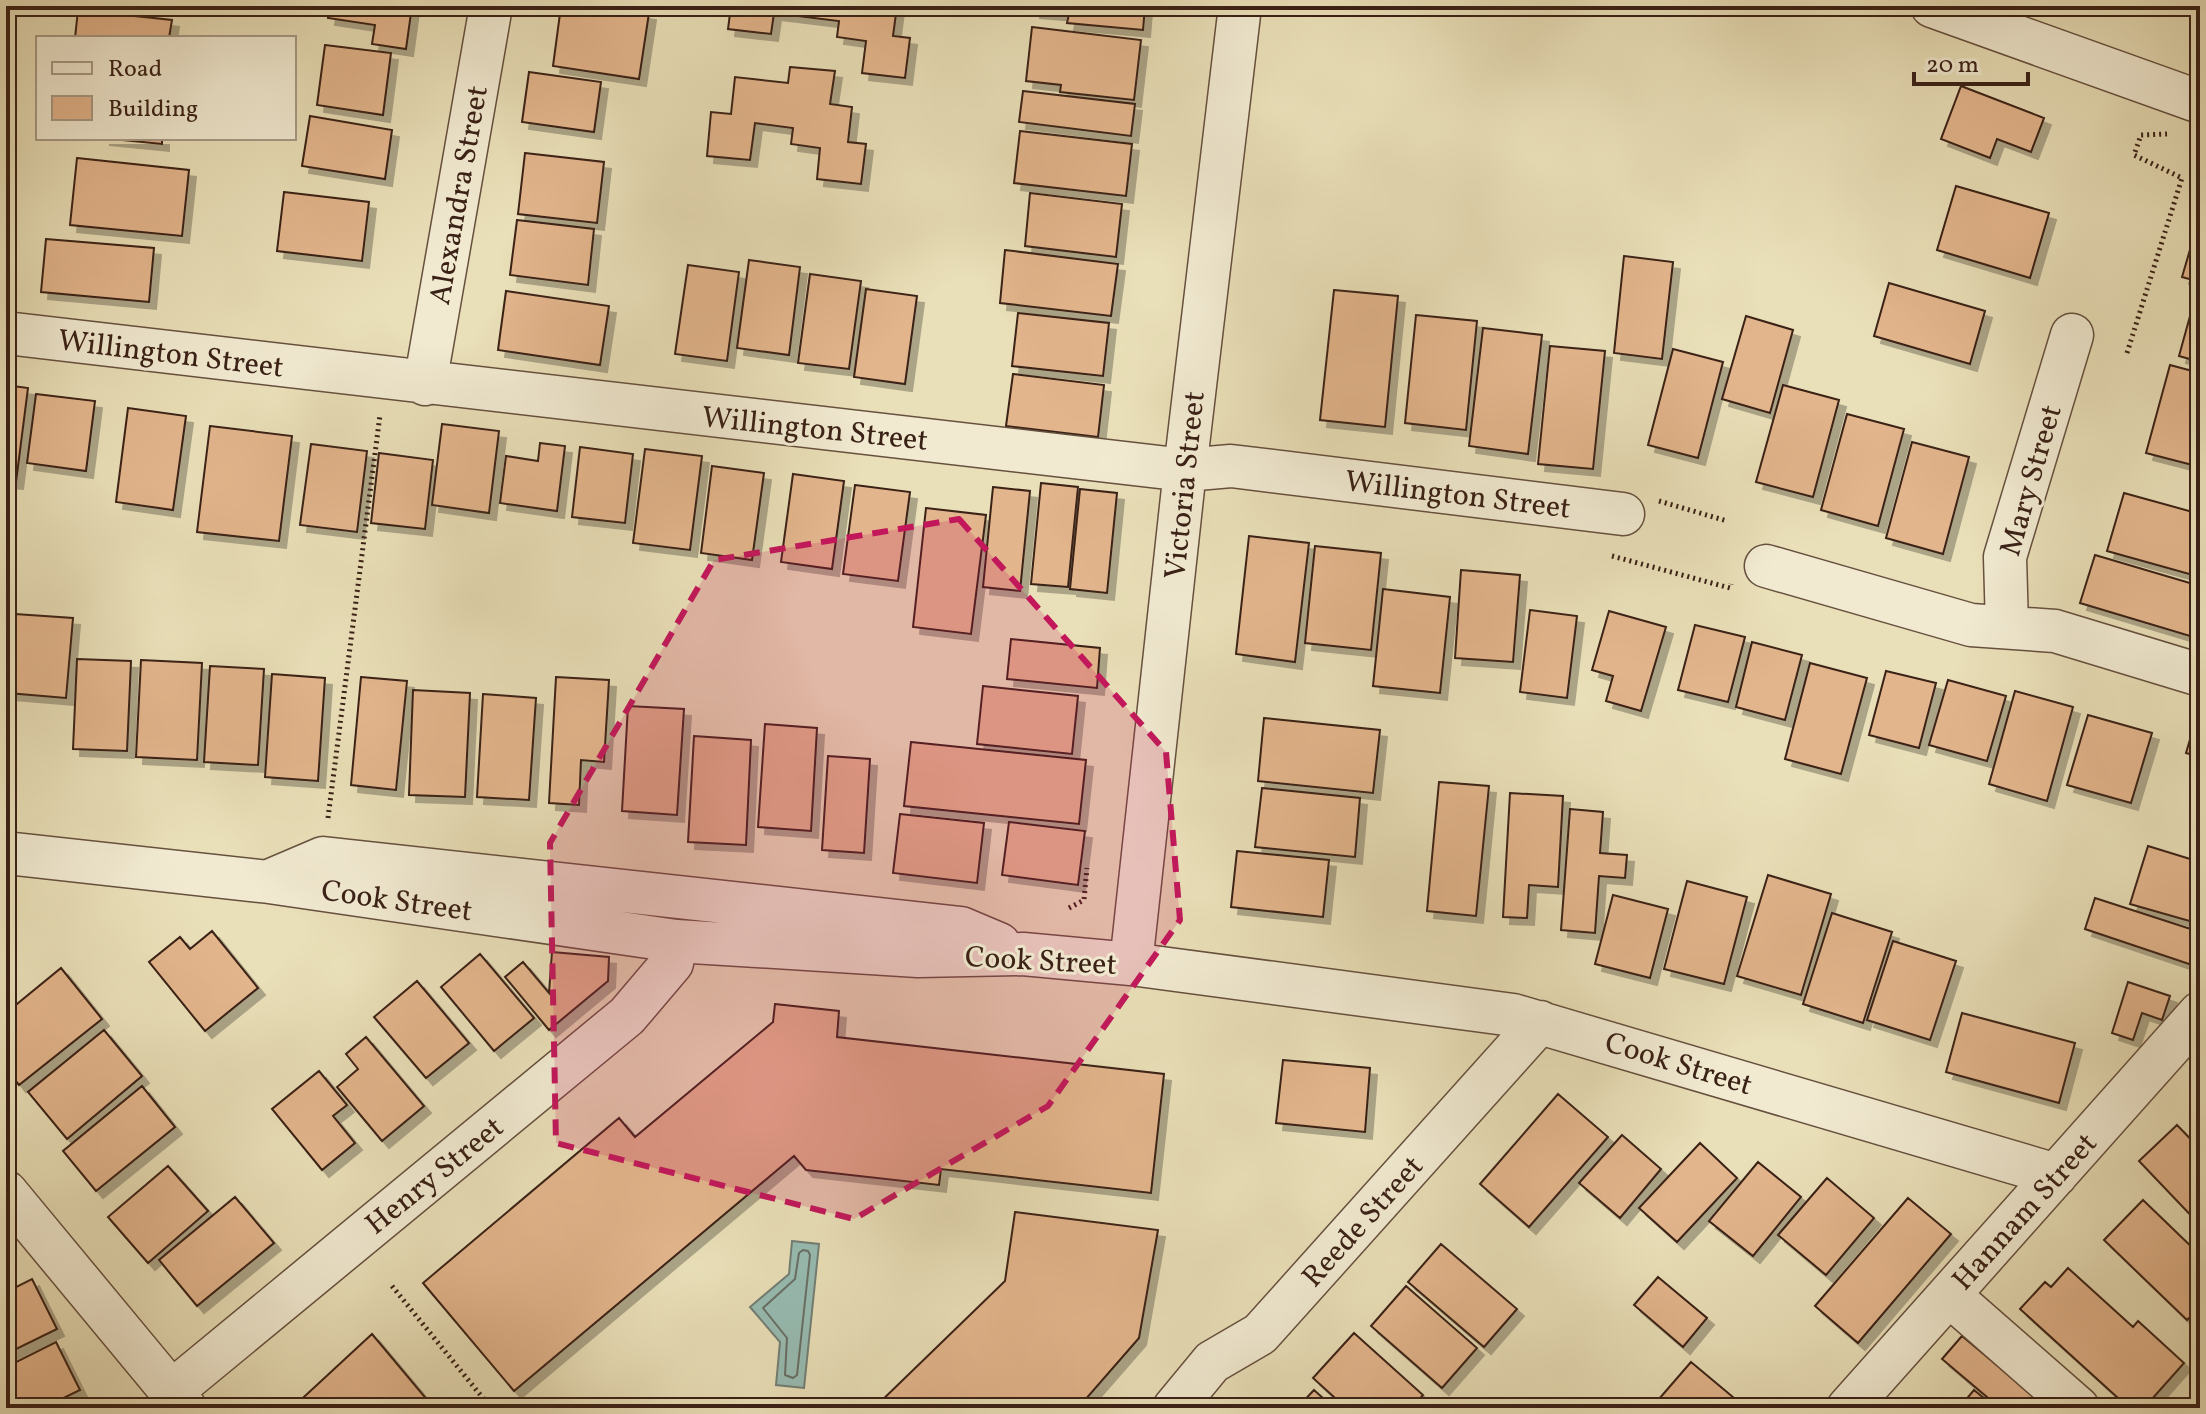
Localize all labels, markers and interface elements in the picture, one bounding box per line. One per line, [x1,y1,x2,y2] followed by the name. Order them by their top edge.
[36,36,296,140] legend
[1914,36,2028,86] scale bar
[1926,49,1979,83] text: 20 m
[108,53,162,87] text: Road
[420,82,500,308] street label: Alexandra Street
[108,93,198,127] text: Building
[55,320,286,390] street label: Willington Street
[1155,389,1217,581] street label: Victoria Street
[700,397,930,463] street label: Willington Street
[1990,400,2074,561] street label: Mary Street
[1342,461,1573,531] street label: Willington Street
[318,871,475,933] street label: Cook Street
[964,937,1118,987] street label: Cook Street
[1599,1023,1757,1107] street label: Cook Street
[357,1108,513,1246] street label: Henry Street
[1943,1124,2108,1301] street label: Hannam Street
[1293,1147,1434,1297] street label: Reede Street

